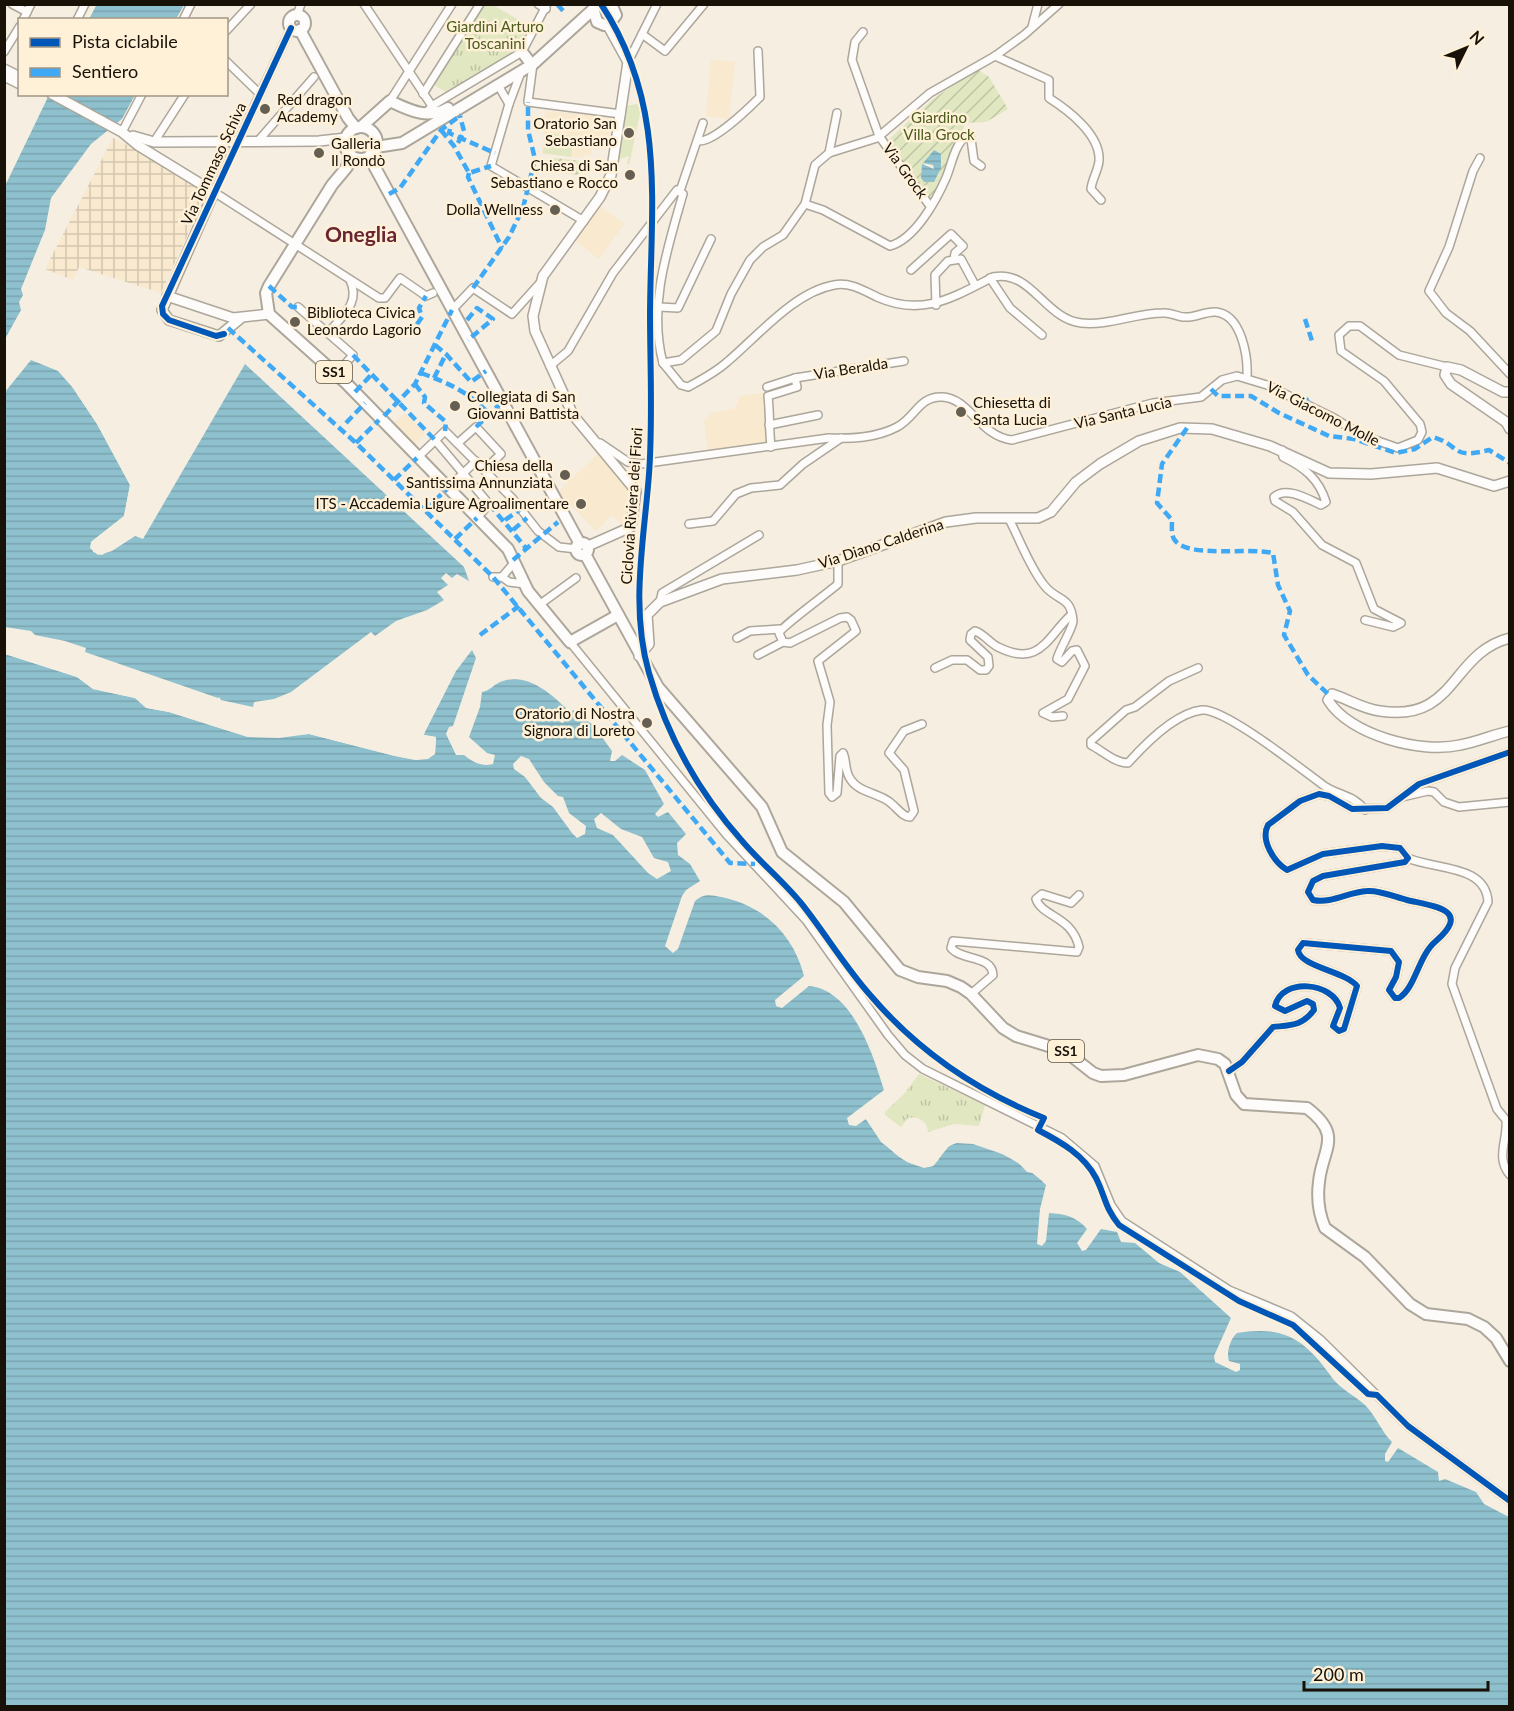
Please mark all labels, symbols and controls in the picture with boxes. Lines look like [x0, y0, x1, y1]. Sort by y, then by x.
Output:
park label: Giardini Arturo Toscanini [446, 17, 544, 52]
legend [18, 18, 228, 96]
north arrow [1436, 18, 1496, 78]
text: N [1466, 26, 1488, 48]
text: Pista ciclabile [72, 30, 178, 52]
text: Sentiero [72, 60, 138, 82]
place label: Red dragon Academy [277, 90, 352, 125]
street label: Via Tommaso Schiva [177, 99, 249, 228]
marker: Red dragon Academy [258, 102, 272, 116]
park label: Giardino Villa Grock [903, 108, 975, 143]
place label: Oratorio San Sebastiano [533, 114, 617, 149]
marker: Oratorio San Sebastiano [622, 126, 636, 140]
place label: Galleria Il Rondò [331, 134, 385, 169]
street label: Via Grock [880, 139, 932, 202]
marker: Galleria Il Rondò [312, 146, 326, 160]
place label: Chiesa di San Sebastiano e Rocco [490, 156, 618, 191]
marker: Chiesa di San Sebastiano e Rocco [623, 168, 637, 182]
place label: Dolla Wellness [446, 200, 543, 218]
marker: Dolla Wellness [548, 203, 562, 217]
district label: Oneglia [325, 221, 397, 246]
place label: Biblioteca Civica Leonardo Lagorio [307, 303, 421, 338]
marker: Biblioteca Civica Leonardo Lagorio [288, 315, 302, 329]
street label: Via Beralda [813, 353, 889, 383]
road number: SS1 [316, 361, 352, 383]
street label: Via Giacomo Molle [1264, 377, 1383, 449]
place label: Collegiata di San Giovanni Battista [467, 387, 579, 422]
street label: Via Santa Lucia [1072, 392, 1173, 432]
place label: Chiesetta di Santa Lucia [973, 393, 1051, 428]
marker: Collegiata di San Giovanni Battista [448, 399, 462, 413]
marker: Chiesetta di Santa Lucia [954, 405, 968, 419]
street label: Ciclovia Riviera dei Fiori [617, 427, 645, 585]
place label: Chiesa della Santissima Annunziata [406, 456, 553, 491]
marker: Chiesa della Santissima Annunziata [558, 468, 572, 482]
place label: ITS - Accademia Ligure Agroalimentare [315, 494, 569, 512]
marker: ITS - Accademia Ligure Agroalimentare [574, 497, 588, 511]
street label: Via Diano Calderina [816, 514, 945, 572]
place label: Oratorio di Nostra Signora di Loreto [515, 704, 635, 739]
marker: Oratorio di Nostra Signora di Loreto [640, 716, 654, 730]
road number: SS1 [1048, 1040, 1084, 1062]
scale bar [1304, 1654, 1488, 1692]
text: 200 m [1313, 1663, 1364, 1685]

